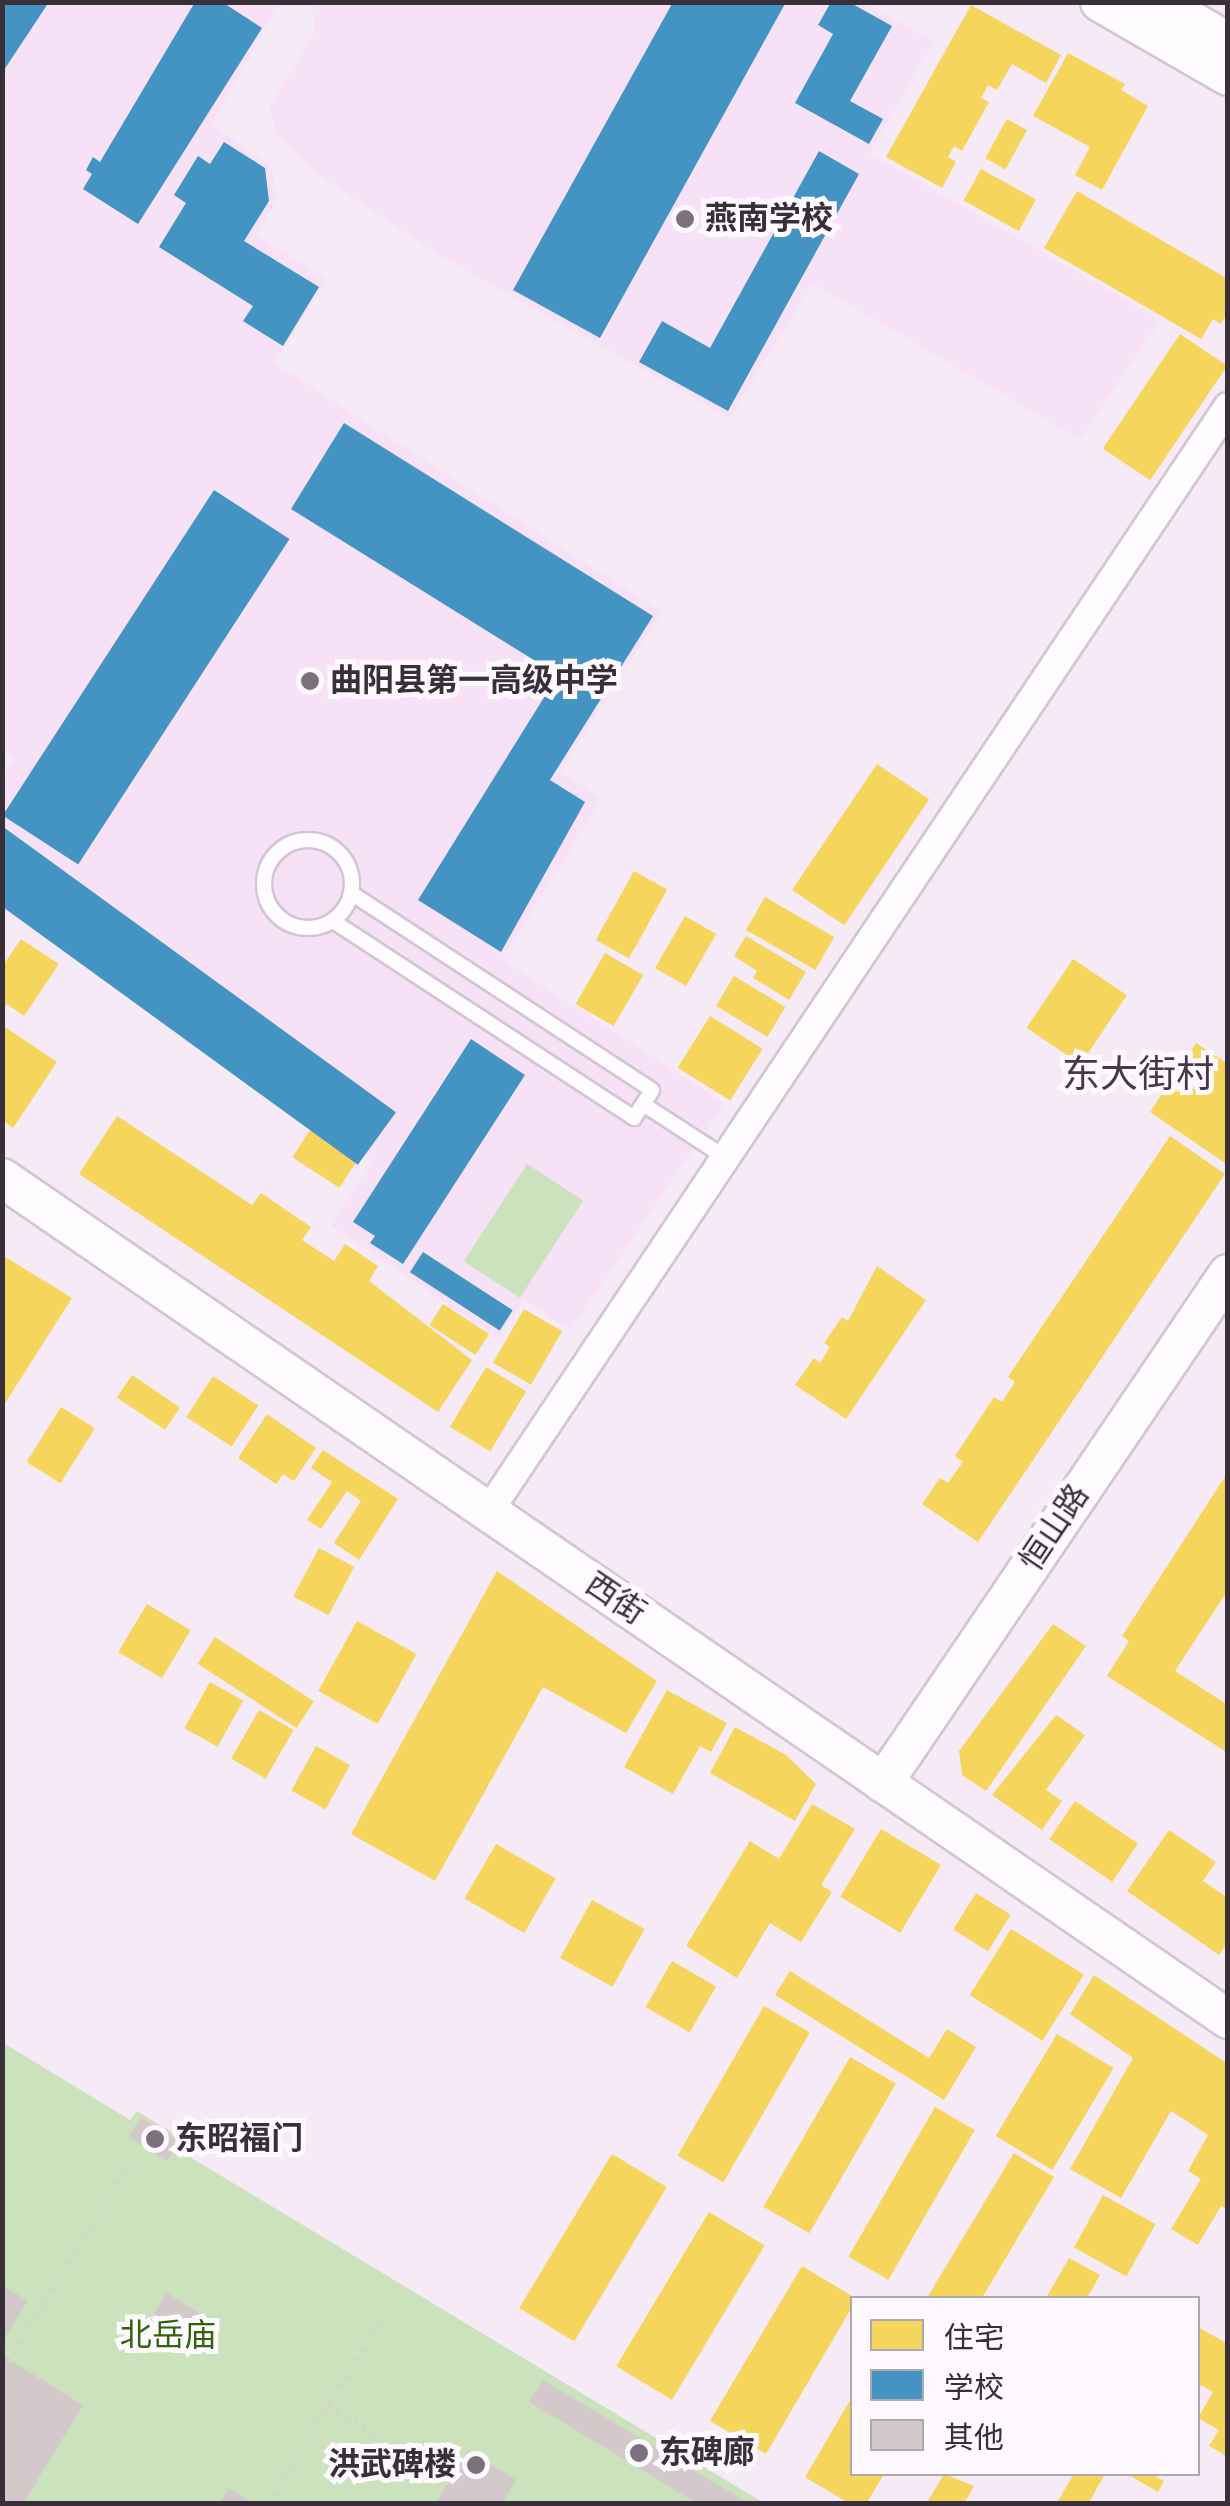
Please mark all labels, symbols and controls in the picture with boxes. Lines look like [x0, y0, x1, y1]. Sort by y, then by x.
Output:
place label: 燕南学校 [705, 200, 833, 238]
marker: 燕南学校 [674, 208, 696, 230]
place label: 曲阳县第一高级中学 [330, 662, 618, 700]
marker: 曲阳县第一高级中学 [299, 670, 321, 692]
district label: 东大街村 [1062, 1052, 1214, 1098]
street label: 恒山路 [1012, 1477, 1098, 1579]
street label: 西街 [578, 1565, 652, 1633]
place label: 东昭福门 [175, 2120, 303, 2158]
marker: 东昭福门 [144, 2128, 166, 2150]
legend [850, 2296, 1200, 2476]
park label: 北岳庙 [120, 2317, 216, 2355]
text: 住宅 [944, 2320, 1004, 2356]
text: 学校 [944, 2370, 1004, 2406]
text: 其他 [944, 2420, 1004, 2456]
place label: 东碑廊 [659, 2434, 755, 2472]
marker: 东碑廊 [628, 2442, 650, 2464]
place label: 洪武碑楼 [328, 2446, 456, 2484]
marker: 洪武碑楼 [465, 2454, 487, 2476]

